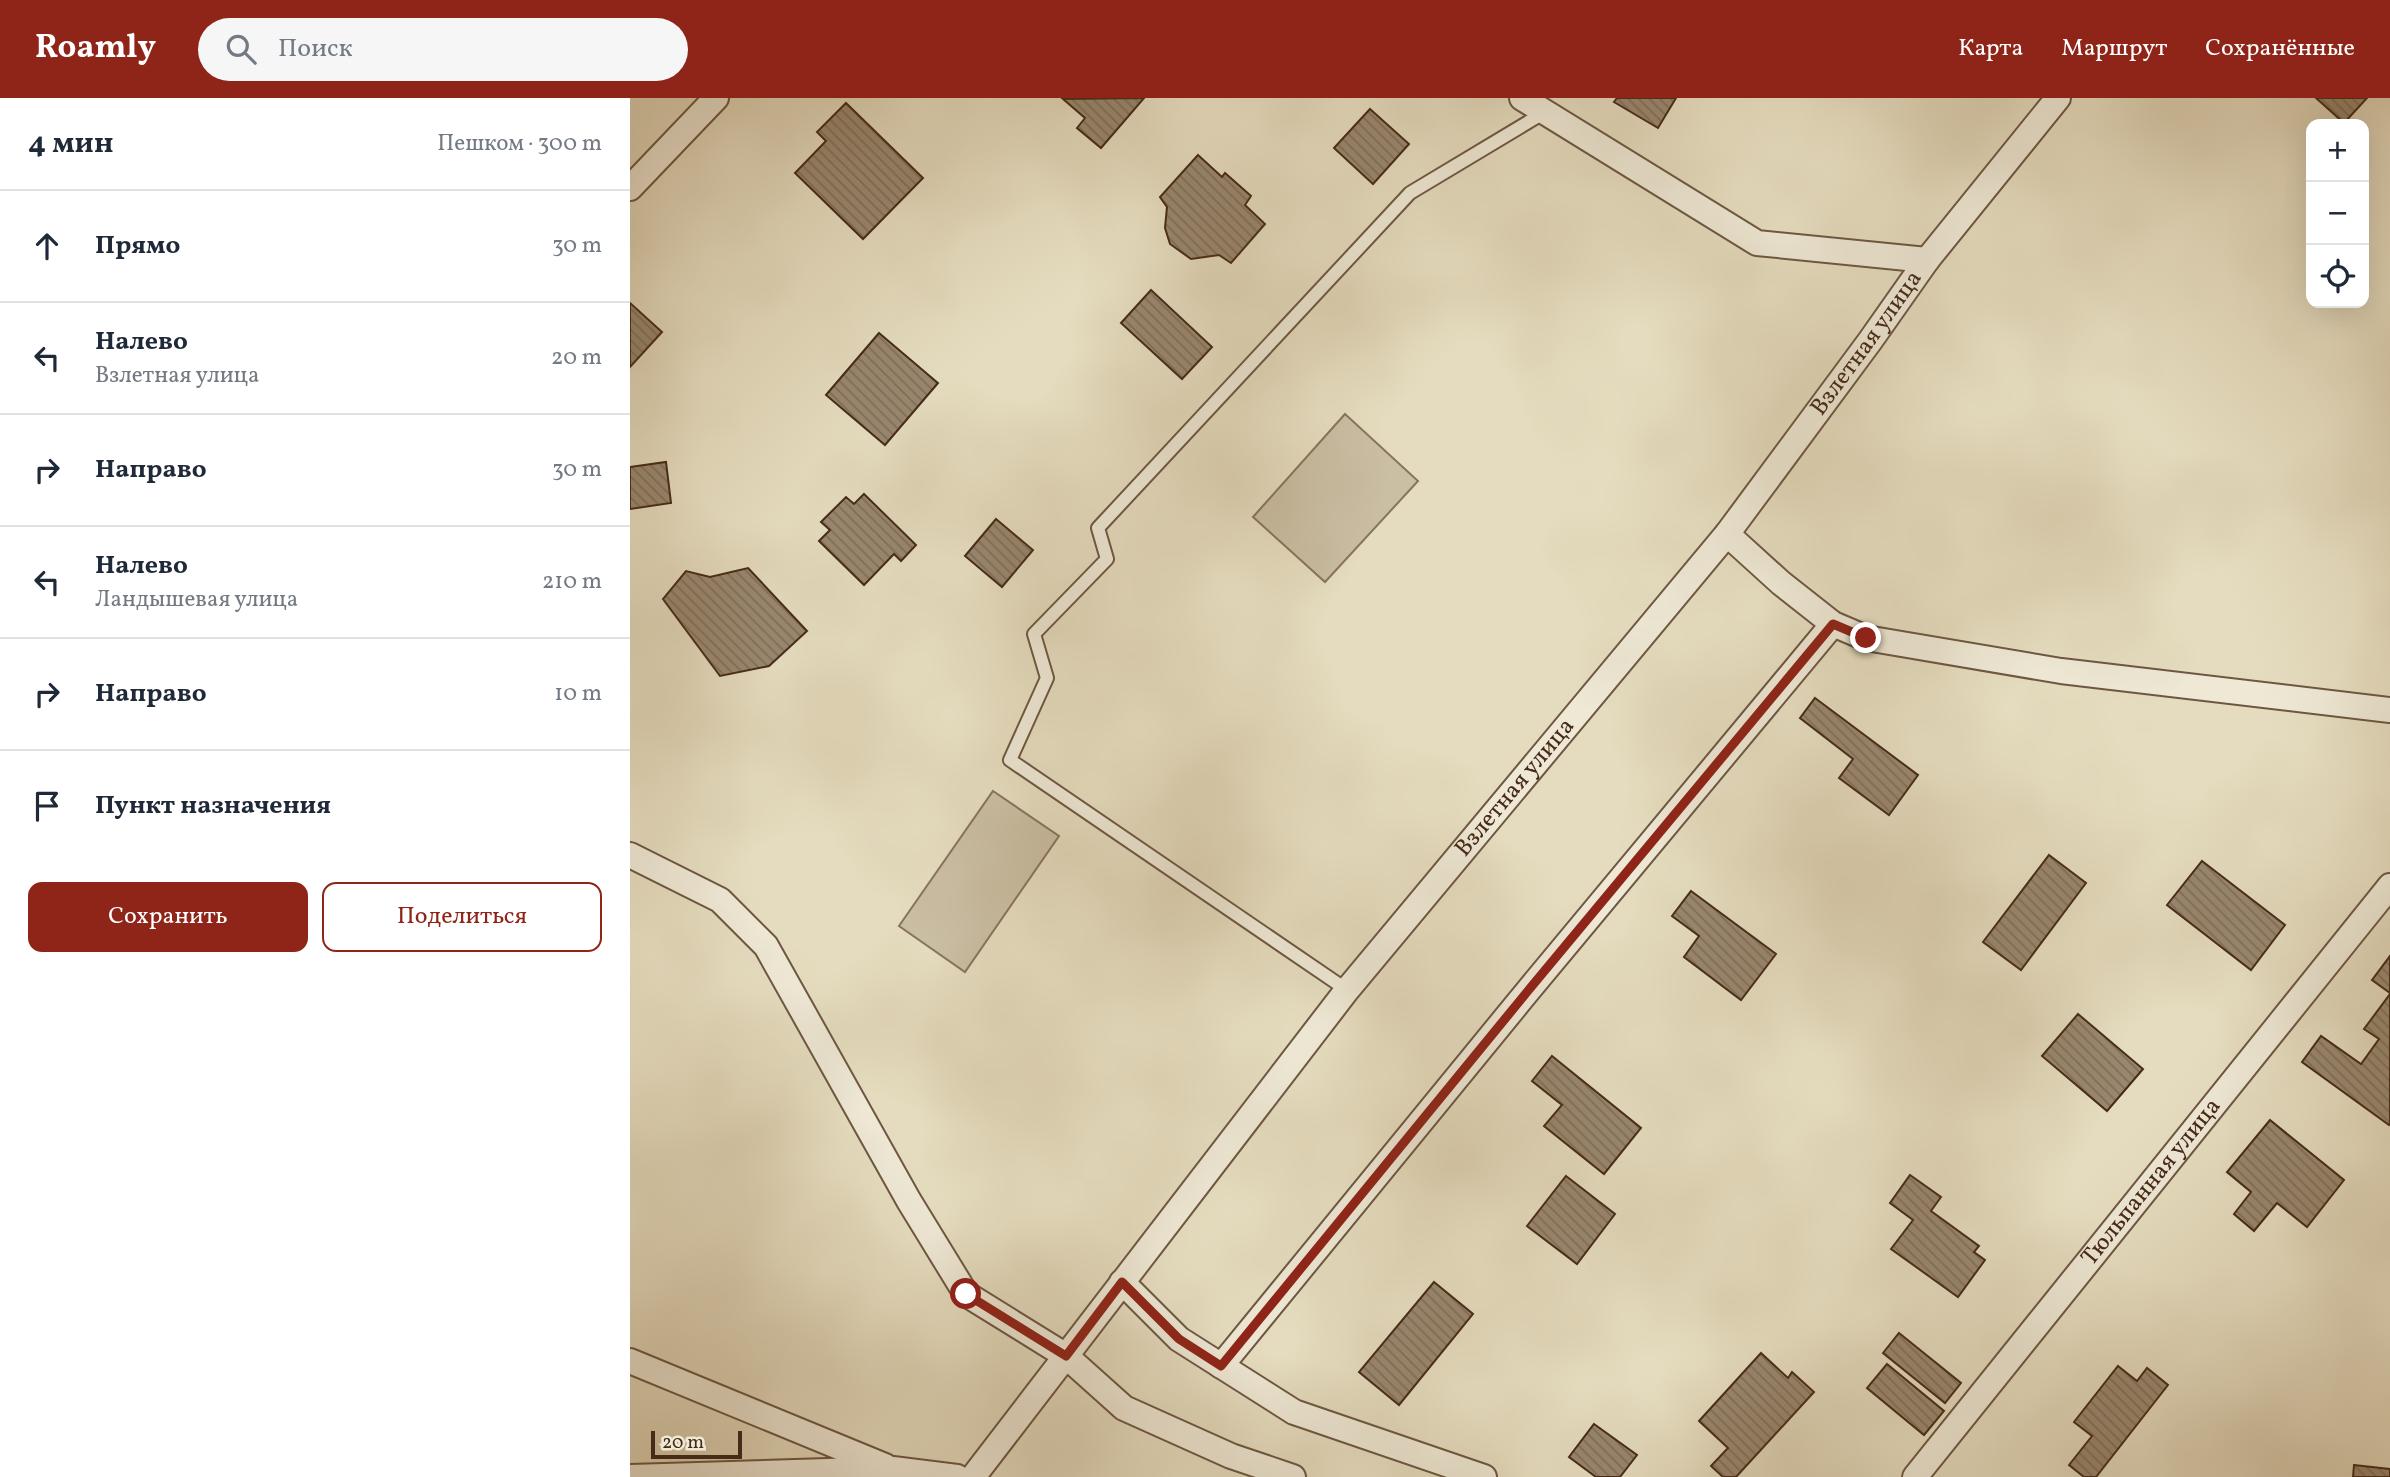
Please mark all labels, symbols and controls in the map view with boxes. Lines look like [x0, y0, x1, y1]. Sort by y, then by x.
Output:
search box [198, 18, 688, 81]
text: Roamly [35, 26, 156, 72]
icon: search [222, 30, 260, 68]
text: Поиск [278, 31, 353, 67]
text: Карта [1958, 32, 2023, 66]
text: Маршрут [2061, 32, 2167, 66]
text: Сохранённые [2205, 32, 2355, 66]
map controls [2306, 119, 2369, 308]
button: + [2306, 119, 2369, 182]
text: 4 мин [28, 123, 113, 165]
text: Пешком · 300 m [437, 128, 602, 160]
button: − [2306, 182, 2369, 245]
icon: ahead [28, 227, 66, 265]
text: Прямо [95, 228, 180, 264]
text: 30 m [552, 230, 602, 262]
button: locate [2306, 245, 2369, 308]
street label: Взлетная улица [1803, 264, 1931, 423]
text: Налево [95, 324, 188, 360]
icon: left [28, 339, 66, 377]
text: 20 m [551, 342, 602, 374]
text: Взлетная улица [95, 360, 260, 392]
icon: right [28, 451, 66, 489]
text: Направо [95, 452, 207, 488]
text: 30 m [552, 454, 602, 486]
text: Налево [95, 548, 188, 584]
icon: left [28, 563, 66, 601]
text: 210 m [542, 566, 602, 598]
text: Ландышевая улица [95, 584, 298, 616]
route end [1850, 622, 1881, 653]
icon: right [28, 675, 66, 713]
text: Направо [95, 676, 207, 712]
text: 10 m [554, 678, 602, 710]
street label: Взлетная улица [1447, 711, 1583, 865]
icon: arrive [28, 787, 66, 825]
text: Пункт назначения [95, 788, 331, 824]
button: Сохранить [28, 882, 308, 952]
button: Поделиться [322, 882, 602, 952]
street label: Тюльпанная улица [2074, 1091, 2230, 1274]
route start [950, 1278, 981, 1309]
scale bar [651, 1428, 742, 1460]
text: 20 m [662, 1430, 704, 1456]

